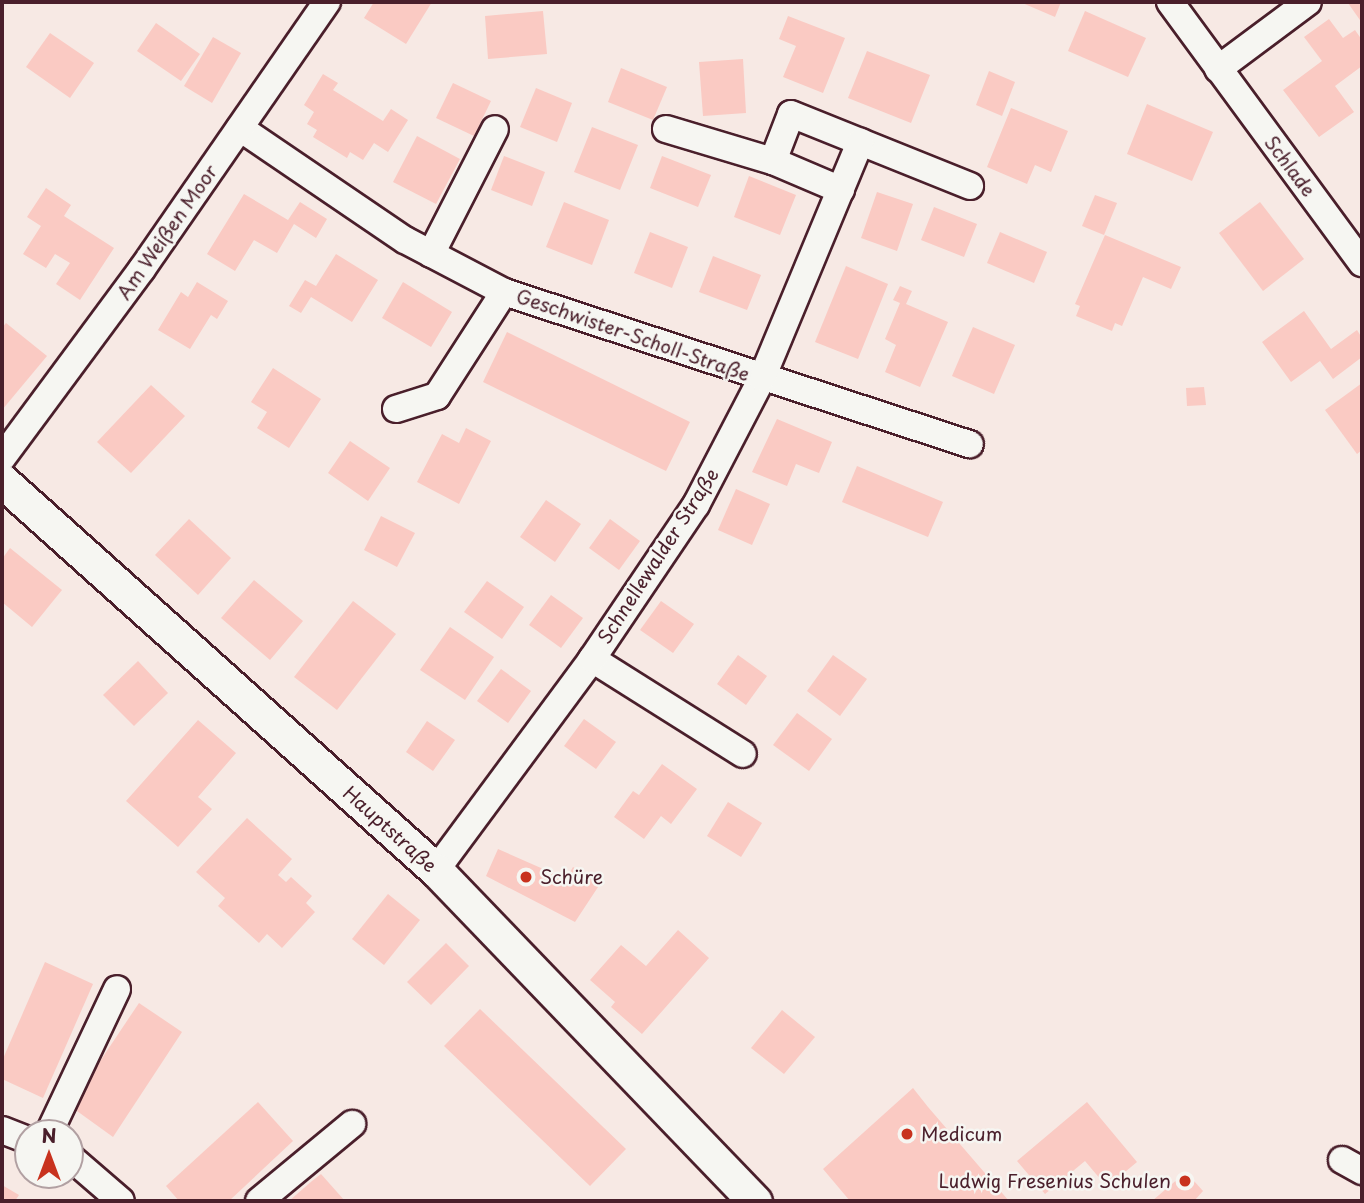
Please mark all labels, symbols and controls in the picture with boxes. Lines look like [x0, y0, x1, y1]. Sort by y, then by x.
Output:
street label: Schlade [1260, 131, 1320, 201]
street label: Am Weißen Moor [112, 160, 222, 304]
street label: Geschwister-Scholl-Straße [513, 284, 753, 386]
street label: Schnellewalder Straße [593, 464, 723, 648]
street label: Hauptstraße [339, 781, 441, 877]
place label: Schüre [540, 866, 603, 888]
marker: Schüre [518, 869, 534, 885]
north arrow [14, 1119, 84, 1189]
text: N [41, 1121, 57, 1149]
place label: Medicum [921, 1123, 1002, 1145]
marker: Medicum [899, 1126, 915, 1142]
place label: Ludwig Fresenius Schulen [938, 1170, 1171, 1192]
marker: Ludwig Fresenius Schulen [1177, 1173, 1193, 1189]

